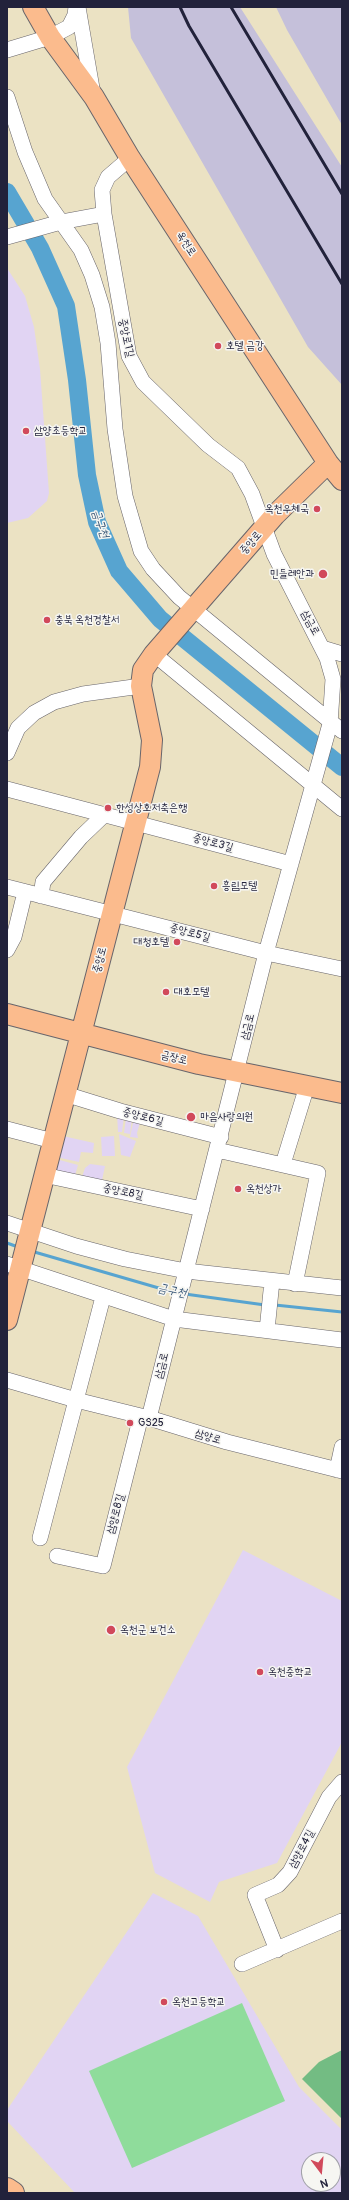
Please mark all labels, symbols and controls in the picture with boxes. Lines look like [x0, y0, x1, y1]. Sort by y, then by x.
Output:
street label: 옥천로 [173, 229, 199, 259]
street label: 중앙로1길 [115, 317, 137, 359]
place label: 호텔 금강 [226, 339, 264, 353]
marker: 호텔 금강 [213, 341, 223, 351]
place label: 삼양초등학교 [34, 424, 87, 438]
marker: 삼양초등학교 [21, 426, 31, 436]
place label: 옥천우체국 [265, 502, 309, 516]
marker: 옥천우체국 [312, 504, 322, 514]
water label: 금구천 [88, 508, 112, 540]
street label: 중앙로 [237, 529, 265, 557]
place label: 민들레안과 [270, 567, 314, 581]
marker: 민들레안과 [317, 568, 329, 580]
street label: 삼금로 [298, 608, 322, 638]
place label: 충북 옥천경찰서 [55, 613, 119, 627]
marker: 충북 옥천경찰서 [42, 615, 52, 625]
place label: 한성상호저축은행 [116, 801, 187, 815]
marker: 한성상호저축은행 [103, 803, 113, 813]
street label: 중앙로3길 [191, 831, 235, 855]
place label: 흥림모텔 [222, 879, 257, 893]
marker: 흥림모텔 [209, 881, 219, 891]
street label: 중앙로5길 [168, 921, 212, 945]
place label: 대청호텔 [134, 935, 169, 949]
marker: 대청호텔 [172, 937, 182, 947]
street label: 중앙로 [90, 945, 110, 975]
place label: 대호모텔 [174, 985, 209, 999]
marker: 대호모텔 [161, 987, 171, 997]
street label: 삼금로 [238, 1013, 258, 1041]
street label: 금장로 [160, 1048, 188, 1068]
street label: 중앙로6길 [121, 1105, 165, 1129]
place label: 마음사랑의원 [200, 1110, 253, 1124]
marker: 마음사랑의원 [185, 1111, 197, 1123]
street label: 중앙로8길 [102, 1181, 144, 1203]
place label: 옥천상가 [246, 1182, 281, 1196]
marker: 옥천상가 [233, 1184, 243, 1194]
water label: 금구천 [156, 1281, 188, 1301]
street label: 삼금로 [152, 1352, 172, 1380]
place label: GS25 [138, 1416, 164, 1430]
marker: GS25 [125, 1418, 135, 1428]
street label: 삼양로 [193, 1427, 223, 1447]
street label: 삼양로8길 [104, 1493, 128, 1535]
place label: 옥천군 보건소 [120, 1623, 175, 1637]
marker: 옥천군 보건소 [105, 1624, 117, 1636]
place label: 옥천중학교 [268, 1665, 312, 1679]
marker: 옥천중학교 [255, 1667, 265, 1677]
street label: 삼양로4길 [286, 1827, 318, 1871]
place label: 옥천고등학교 [172, 1995, 225, 2009]
marker: 옥천고등학교 [159, 1997, 169, 2007]
north arrow [301, 2152, 341, 2192]
text: N [319, 2176, 330, 2190]

